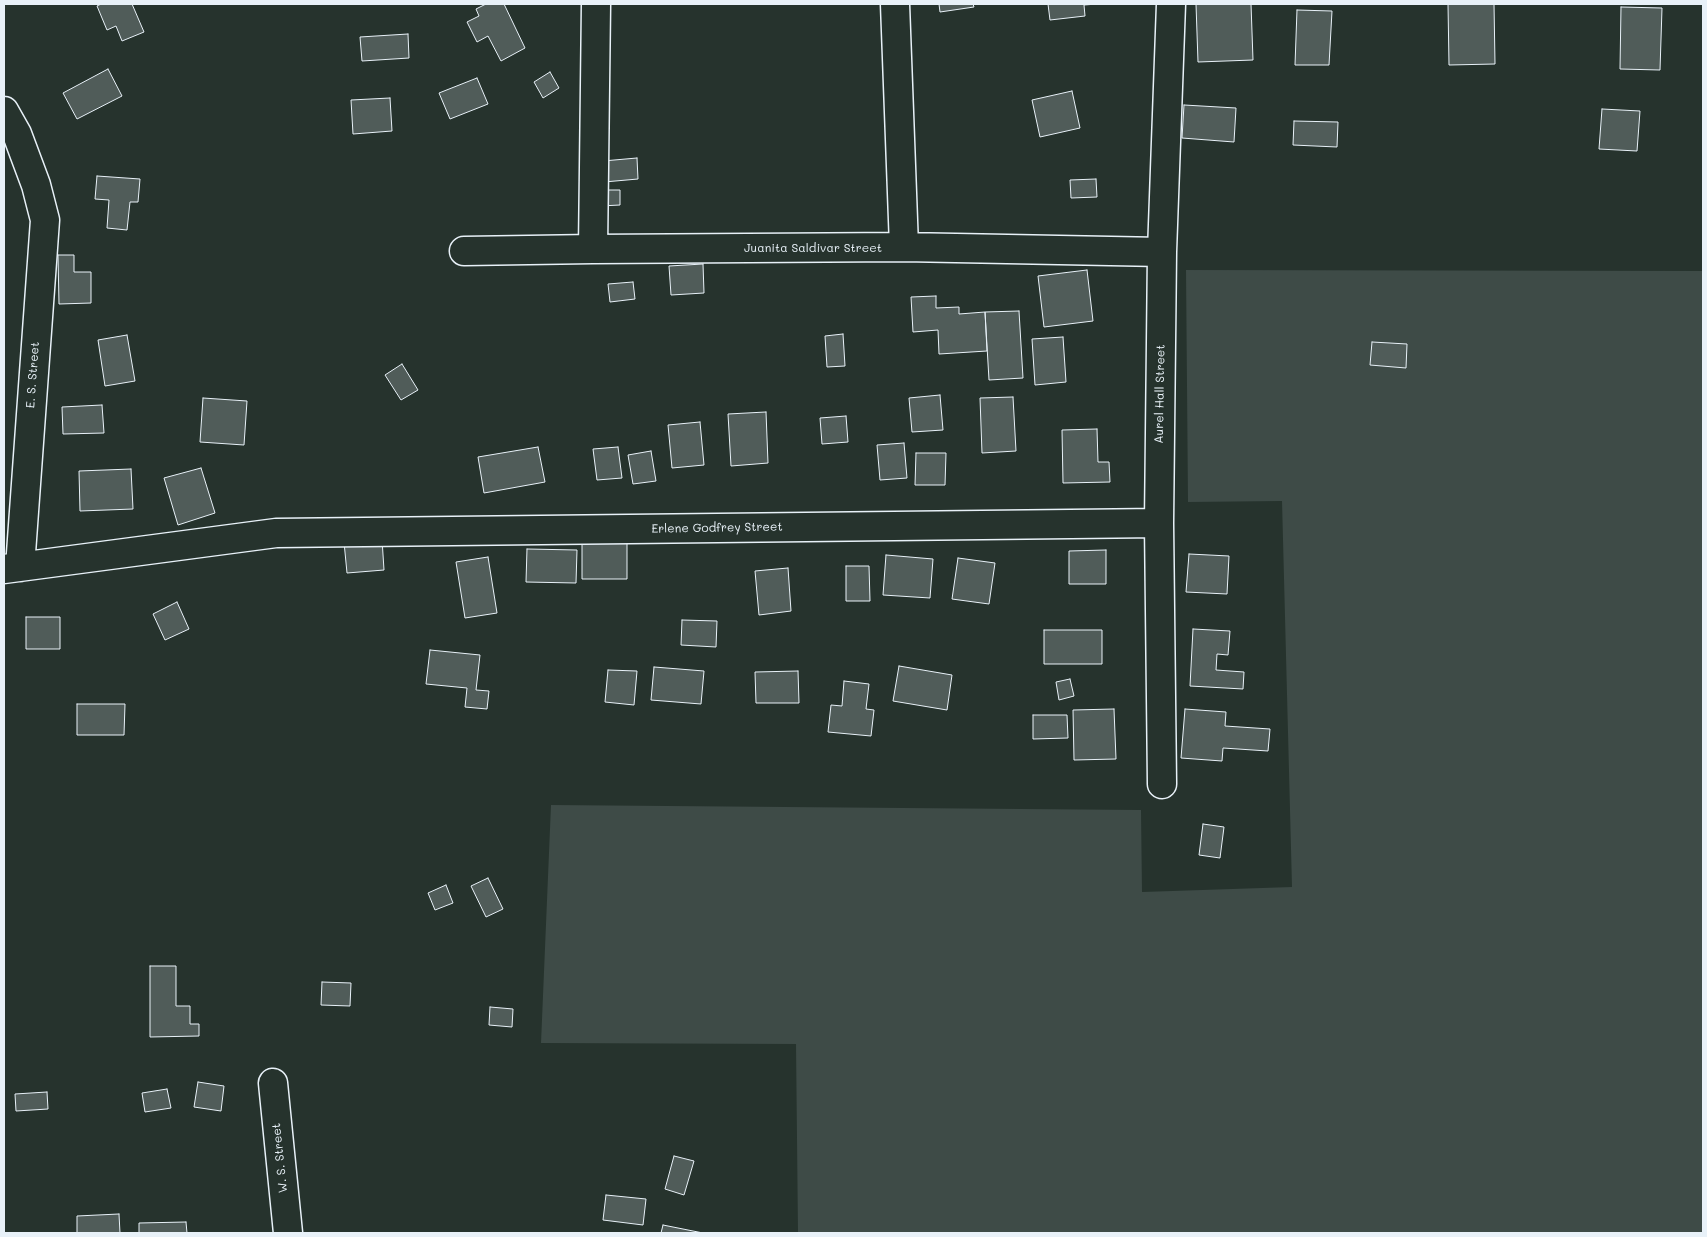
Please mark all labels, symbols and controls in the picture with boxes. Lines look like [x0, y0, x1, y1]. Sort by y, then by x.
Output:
street label: Juanita Saldivar Street [744, 241, 882, 255]
street label: E. S. Street [23, 341, 43, 409]
street label: Aurel Hall Street [1152, 344, 1168, 444]
street label: Erlene Godfrey Street [651, 520, 783, 536]
street label: W. S. Street [269, 1122, 291, 1194]

